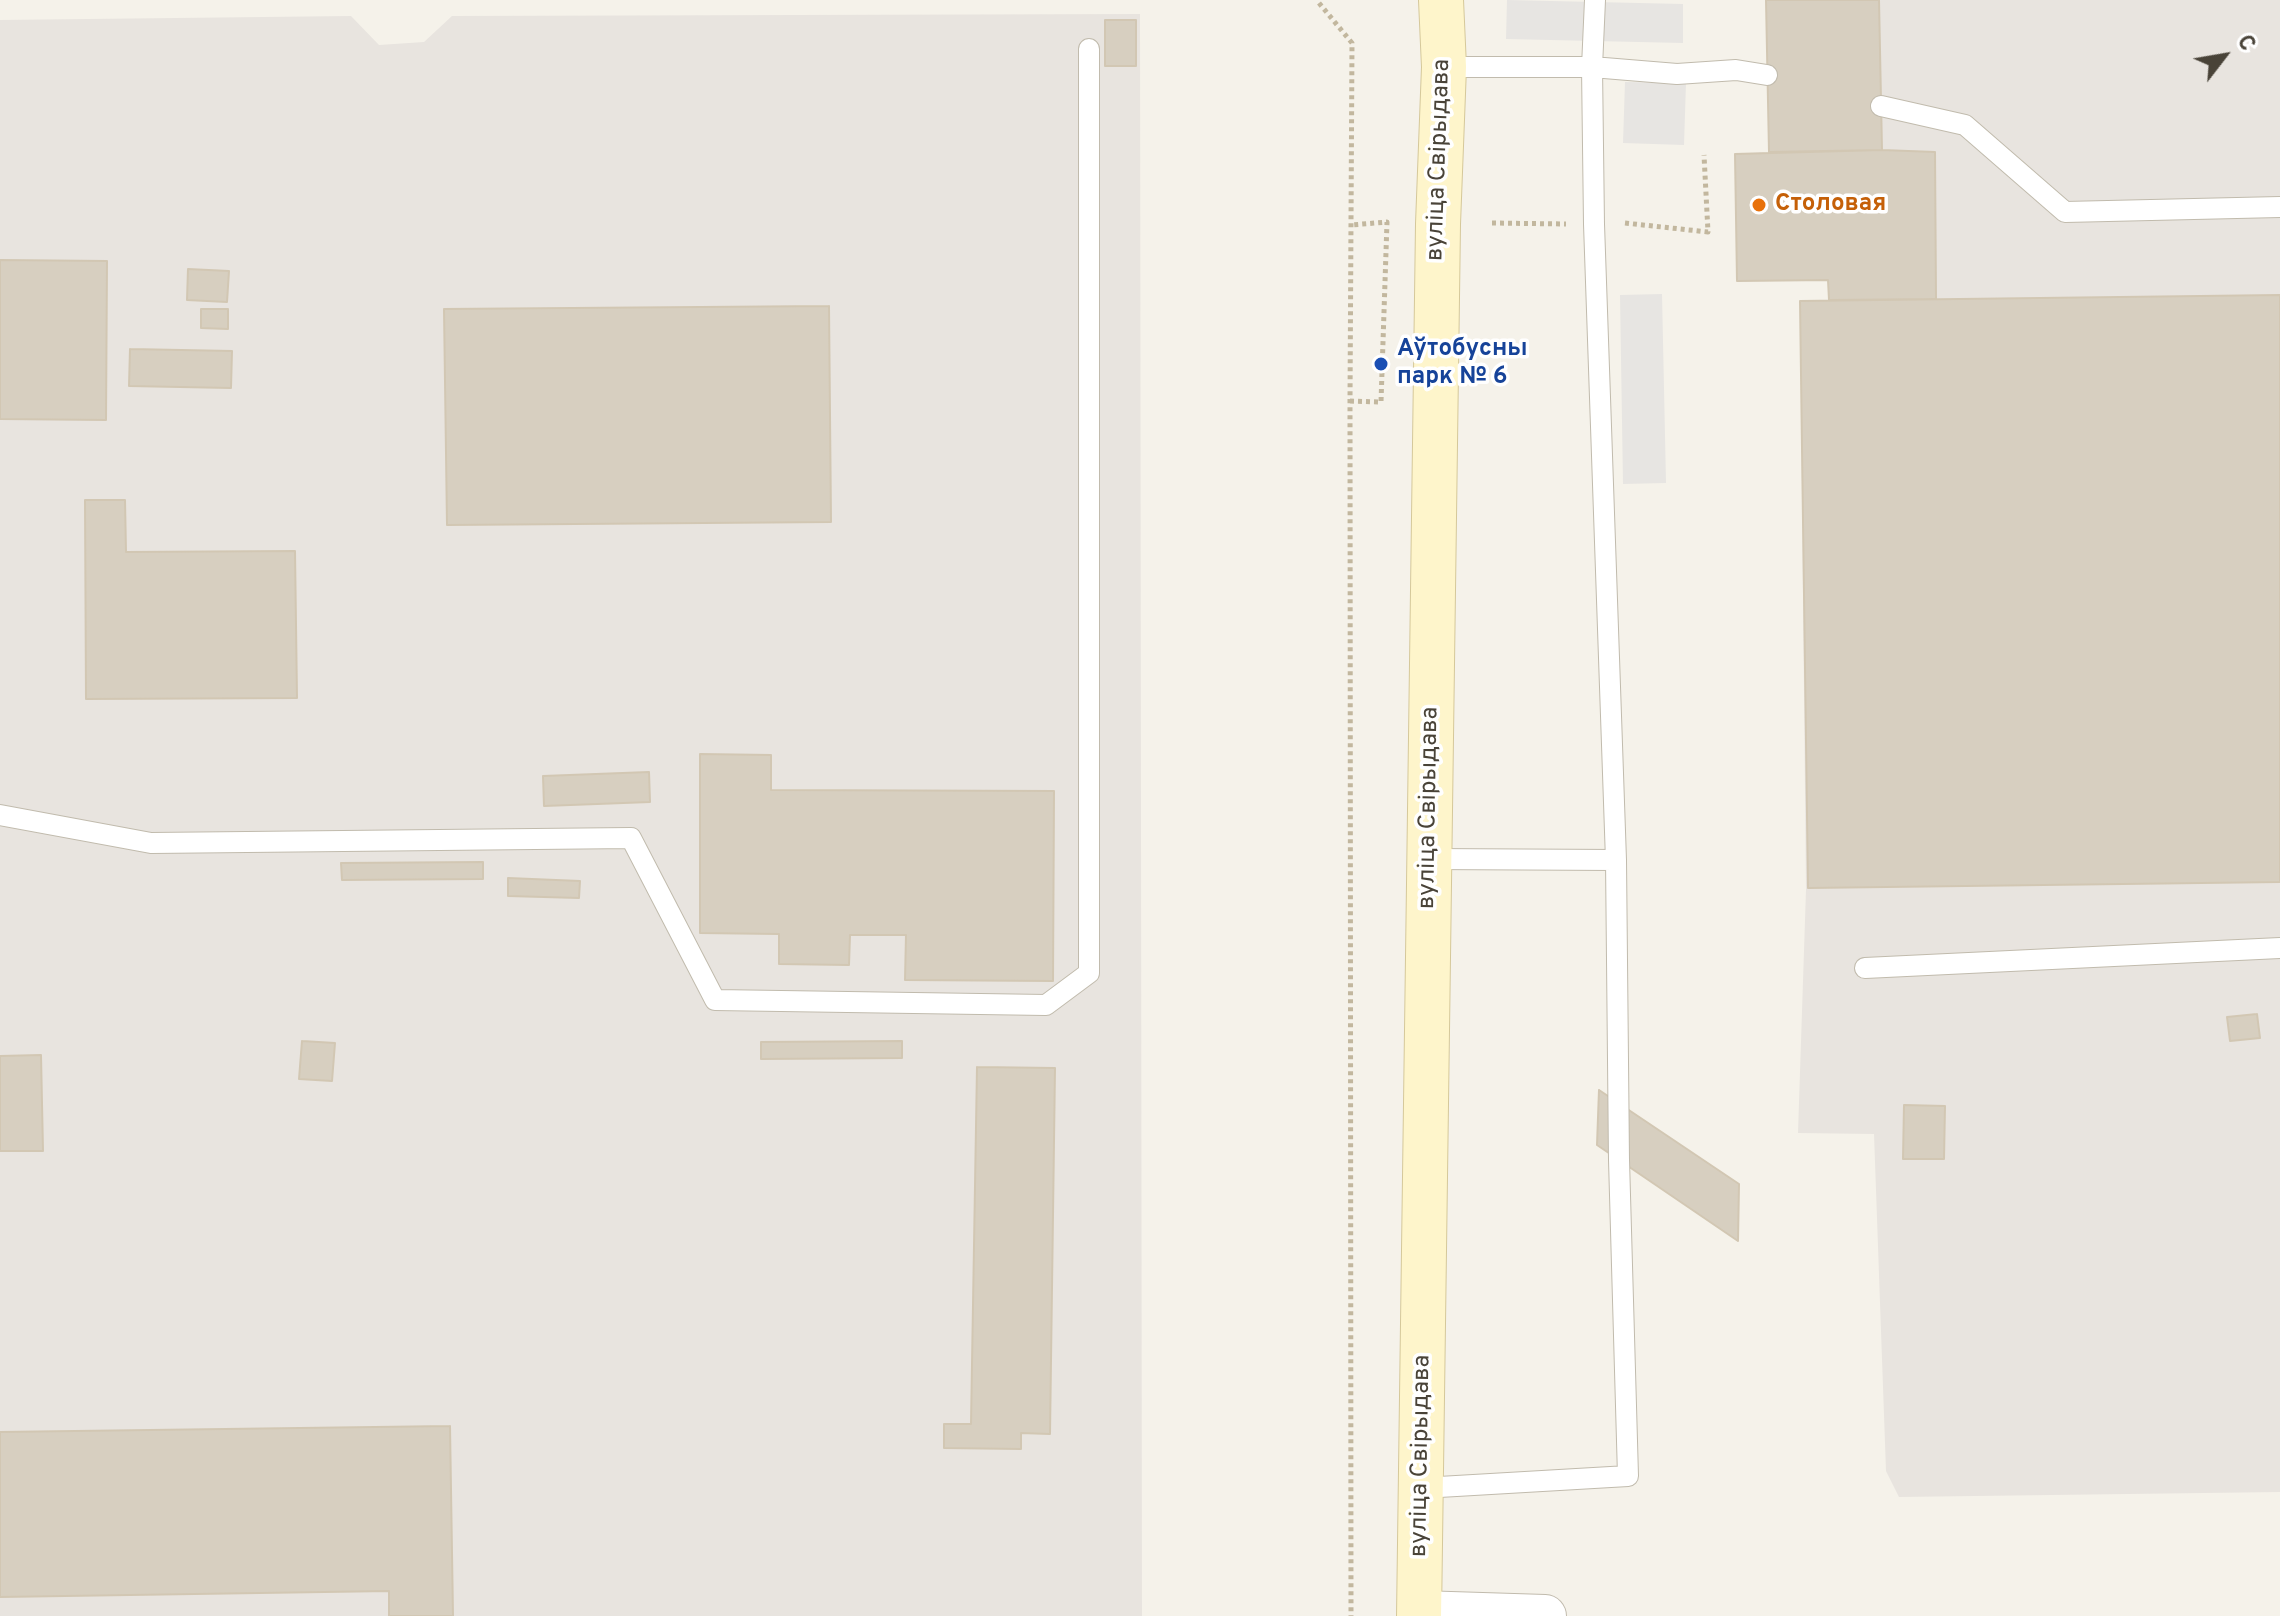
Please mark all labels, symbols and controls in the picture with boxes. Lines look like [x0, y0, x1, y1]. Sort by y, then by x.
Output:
north arrow [2184, 16, 2264, 96]
text: С [2230, 30, 2260, 56]
street label: вуліца Свірыдава [1422, 58, 1458, 262]
place label: Столовая [1775, 191, 1886, 219]
marker: Столовая [1750, 196, 1768, 214]
place label: Аўтобусны парк № 6 [1397, 336, 1527, 392]
marker: Аўтобусны парк № 6 [1372, 355, 1390, 373]
street label: вуліца Свірыдава [1414, 707, 1446, 909]
street label: вуліца Свірыдава [1406, 1355, 1438, 1557]

